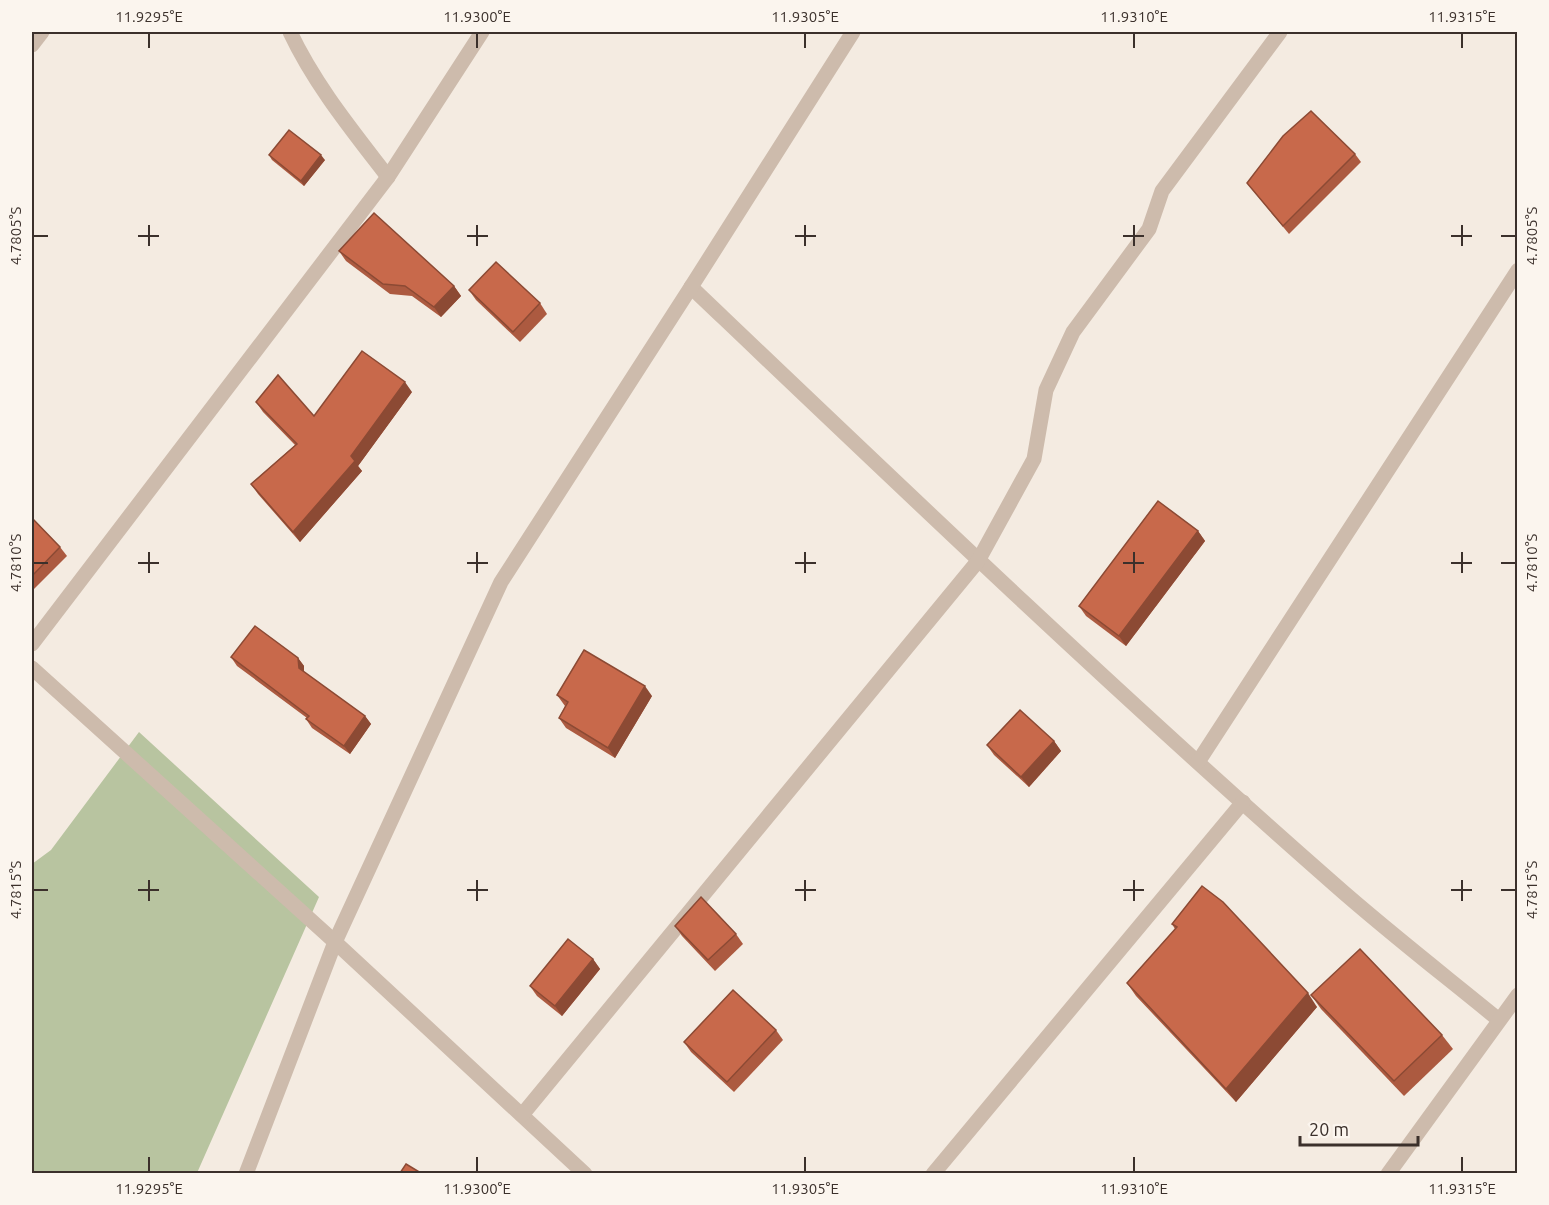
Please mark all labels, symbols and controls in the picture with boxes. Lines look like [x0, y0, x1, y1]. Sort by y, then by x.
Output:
text: 11.9295°E [115, 8, 183, 25]
text: 11.9300°E [443, 8, 511, 25]
text: 11.9305°E [771, 8, 839, 25]
text: 11.9310°E [1100, 8, 1168, 25]
text: 11.9315°E [1428, 8, 1496, 25]
text: 4.7805°S [7, 207, 24, 265]
text: 4.7805°S [1523, 207, 1540, 265]
text: 4.7810°S [7, 534, 24, 592]
text: 4.7810°S [1523, 534, 1540, 592]
text: 4.7815°S [7, 861, 24, 919]
text: 4.7815°S [1523, 861, 1540, 919]
scale bar [1300, 1109, 1418, 1147]
text: 20 m [1309, 1119, 1349, 1139]
text: 11.9295°E [115, 1180, 183, 1197]
text: 11.9300°E [443, 1180, 511, 1197]
text: 11.9305°E [771, 1180, 839, 1197]
text: 11.9310°E [1100, 1180, 1168, 1197]
text: 11.9315°E [1428, 1180, 1496, 1197]

